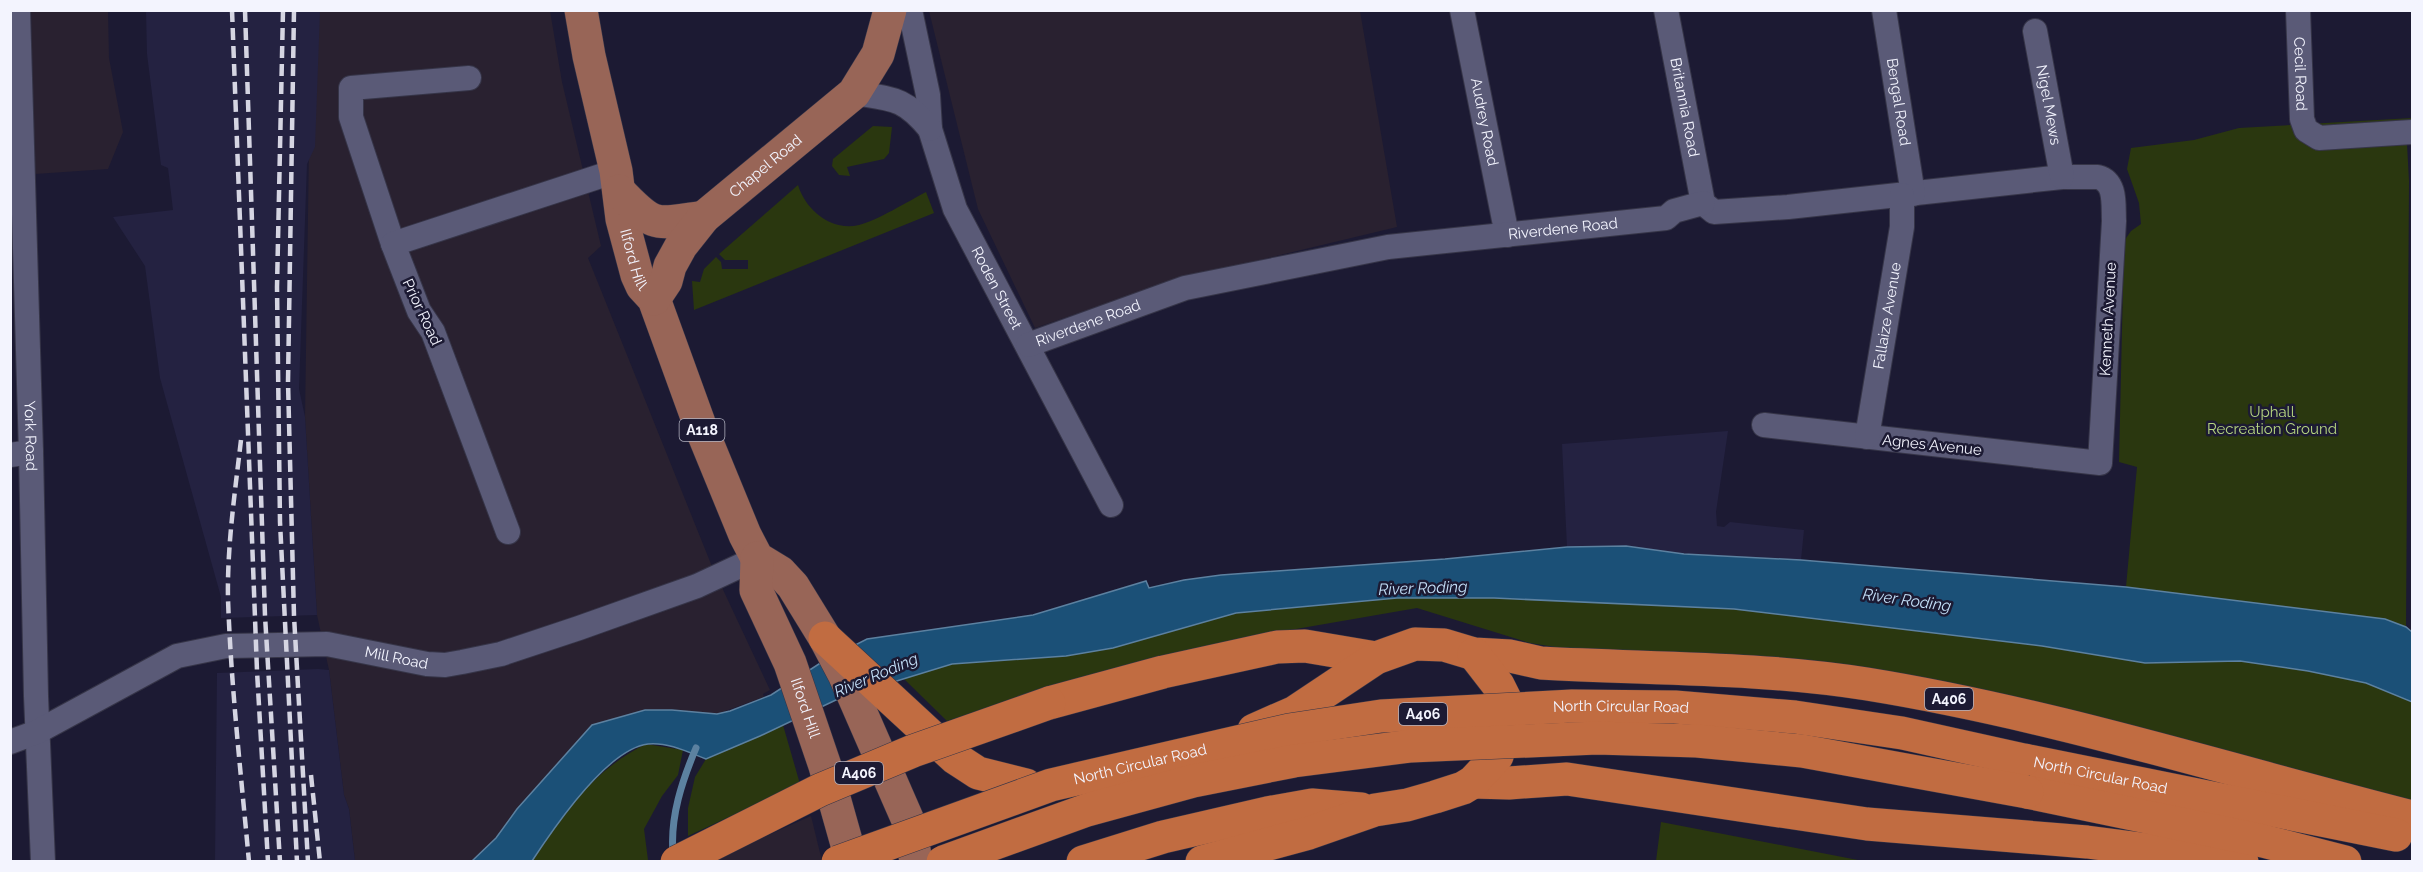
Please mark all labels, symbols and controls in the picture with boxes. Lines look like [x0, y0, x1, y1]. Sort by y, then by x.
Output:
street label: Cecil Road [2290, 37, 2311, 111]
street label: Britannia Road [1666, 56, 1703, 158]
street label: Bengal Road [1883, 57, 1914, 147]
street label: Nigel Mews [2032, 63, 2065, 146]
street label: Audrey Road [1467, 76, 1502, 167]
street label: Chapel Road [726, 131, 806, 201]
street label: Riverdene Road [1507, 214, 1619, 243]
street label: Ilford Hill [616, 227, 651, 295]
street label: Roden Street [967, 244, 1026, 332]
street label: Fallaize Avenue [1869, 261, 1905, 370]
street label: Kenneth Avenue [2096, 261, 2120, 376]
street label: Prior Road [399, 276, 445, 348]
street label: Riverdene Road [1033, 296, 1143, 350]
street label: York Road [20, 400, 40, 471]
park label: Uphall Recreation Ground [2207, 403, 2337, 438]
road number: A118 [680, 419, 724, 441]
street label: Agnes Avenue [1881, 431, 1983, 459]
water label: River Roding [1378, 577, 1468, 599]
water label: River Roding [1862, 584, 1953, 616]
street label: Mill Road [363, 643, 430, 673]
water label: River Roding [831, 649, 921, 701]
street label: Ilford Hill [787, 676, 824, 741]
road number: A406 [1925, 688, 1973, 710]
street label: North Circular Road [1552, 697, 1690, 717]
road number: A406 [1399, 703, 1447, 725]
street label: North Circular Road [1072, 740, 1209, 788]
street label: North Circular Road [2032, 753, 2169, 798]
road number: A406 [835, 762, 883, 784]

